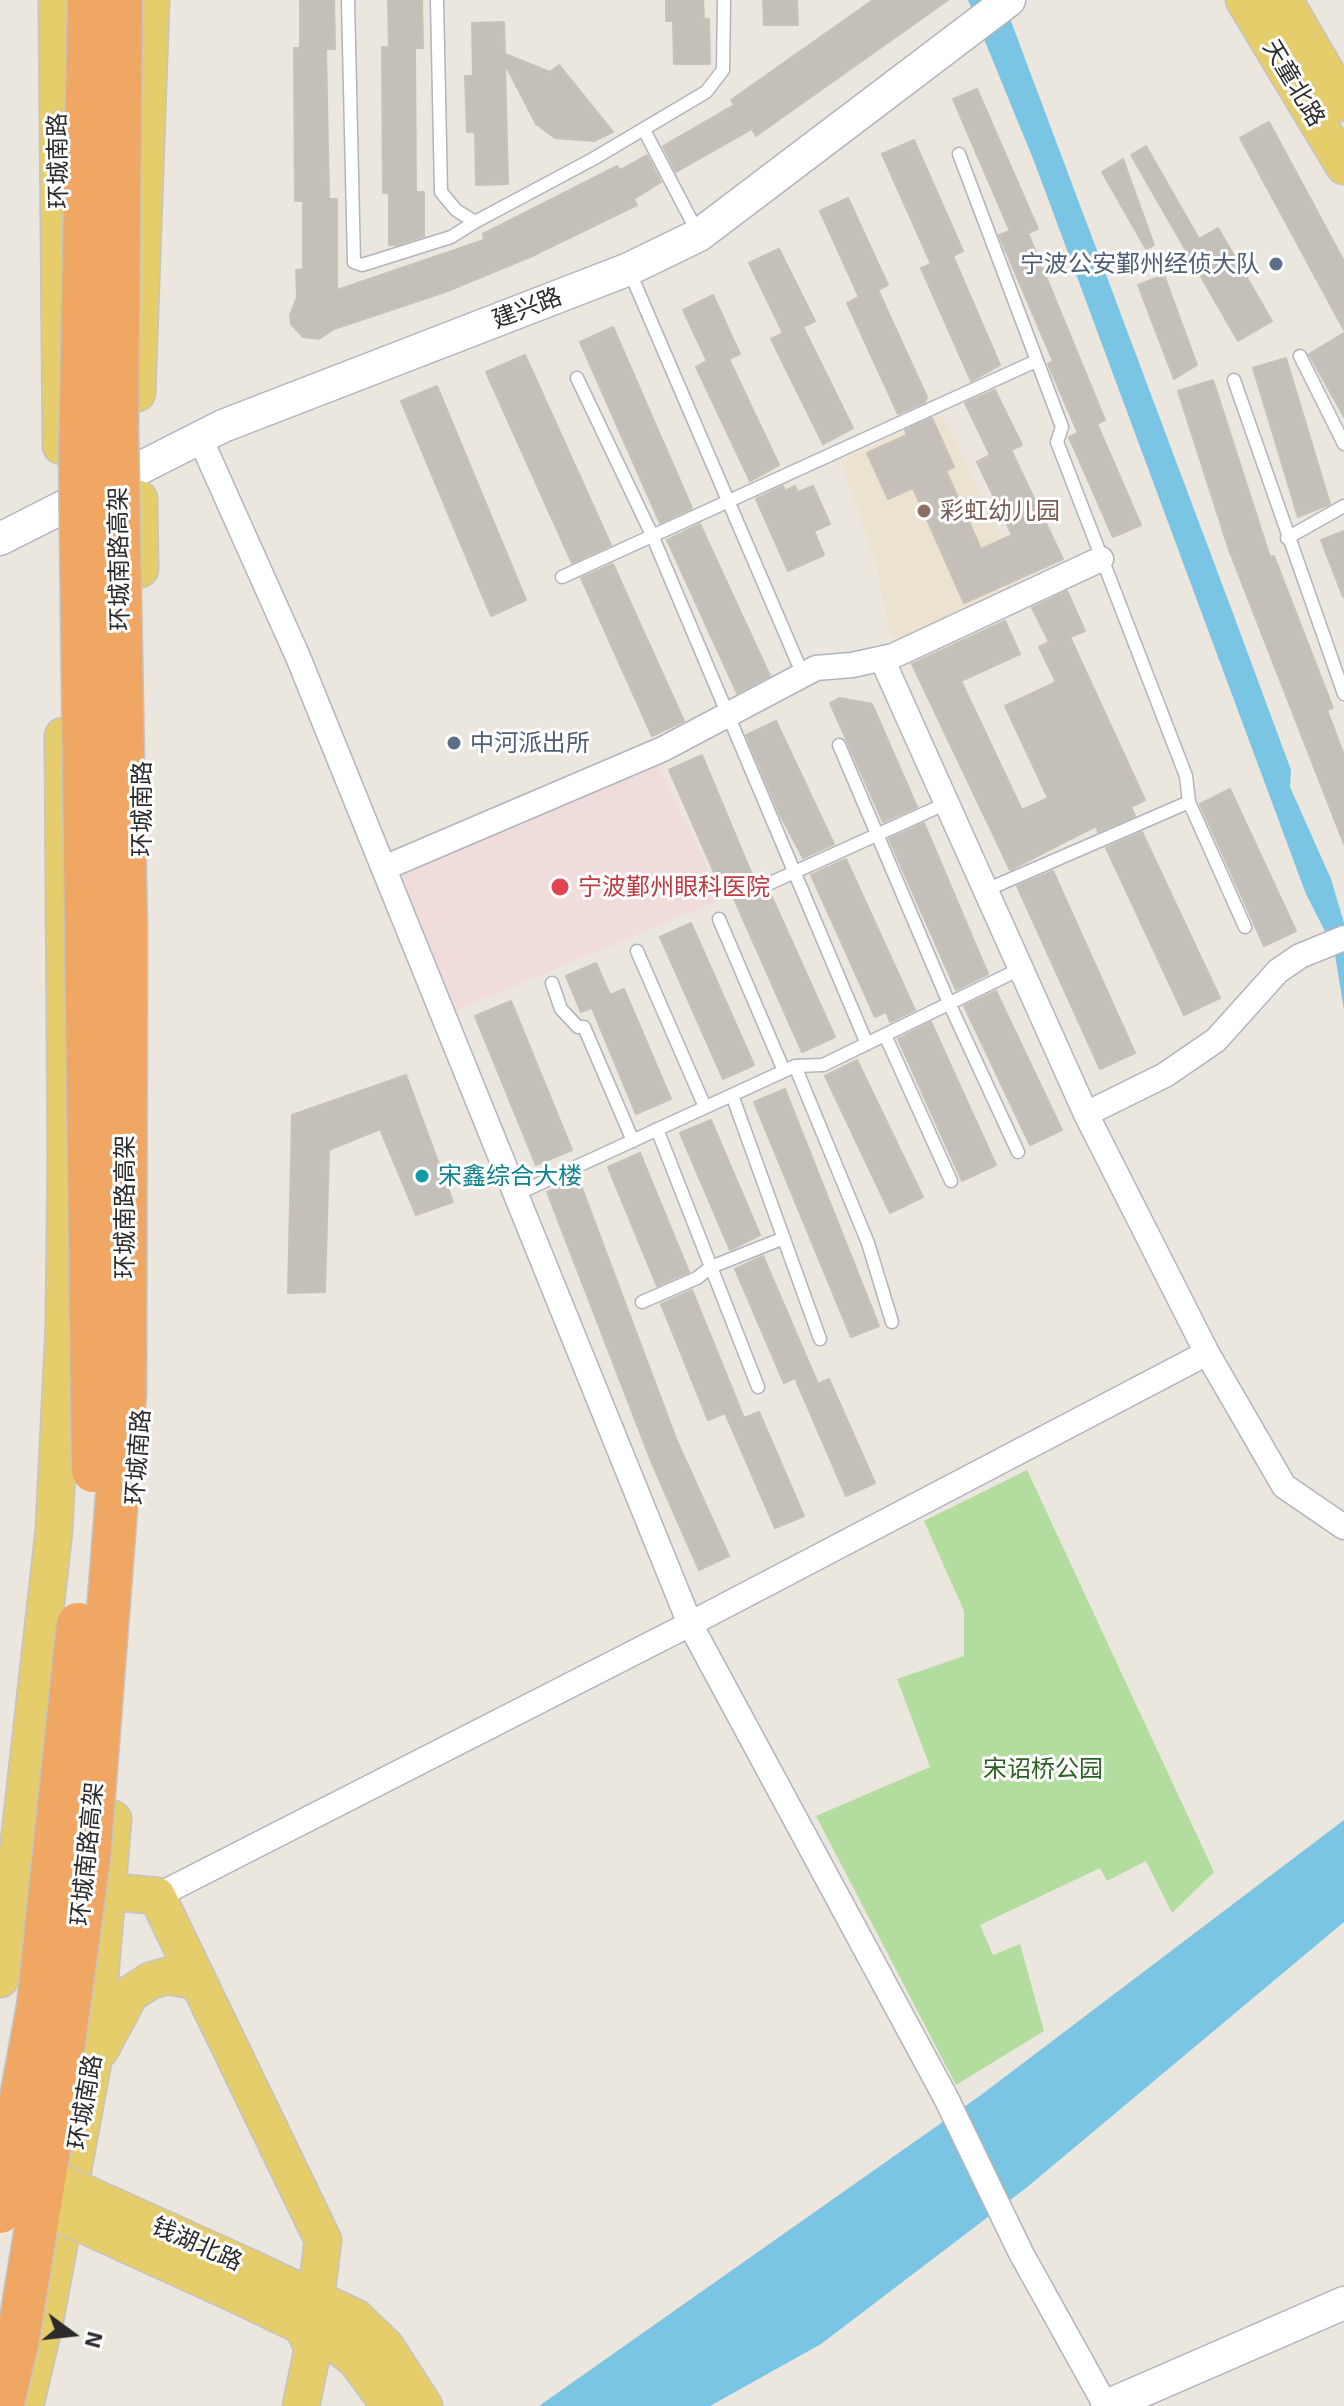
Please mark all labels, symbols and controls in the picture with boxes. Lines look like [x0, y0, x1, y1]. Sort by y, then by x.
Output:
street label: 天童北路 [1257, 34, 1331, 132]
street label: 环城南路 [43, 113, 73, 209]
place label: 宁波公安鄞州经侦大队 [1020, 250, 1260, 278]
marker: 宁波公安鄞州经侦大队 [1267, 255, 1285, 273]
street label: 建兴路 [488, 282, 566, 334]
street label: 环城南路高架 [103, 487, 135, 631]
place label: 彩虹幼儿园 [940, 497, 1060, 525]
marker: 彩虹幼儿园 [915, 502, 933, 520]
place label: 中河派出所 [470, 729, 590, 757]
marker: 中河派出所 [445, 734, 463, 752]
street label: 环城南路 [128, 761, 156, 857]
place label: 宁波鄞州眼科医院 [578, 873, 770, 901]
marker: 宁波鄞州眼科医院 [549, 876, 571, 898]
street label: 环城南路高架 [111, 1135, 139, 1279]
place label: 宋鑫综合大楼 [438, 1162, 582, 1190]
marker: 宋鑫综合大楼 [413, 1167, 431, 1185]
street label: 环城南路 [120, 1408, 156, 1506]
park label: 宋诏桥公园 [983, 1755, 1103, 1783]
street label: 环城南路高架 [65, 1781, 109, 1927]
street label: 环城南路 [62, 2052, 108, 2152]
street label: 钱湖北路 [147, 2211, 247, 2277]
north arrow [32, 2294, 112, 2374]
text: N [81, 2329, 110, 2351]

